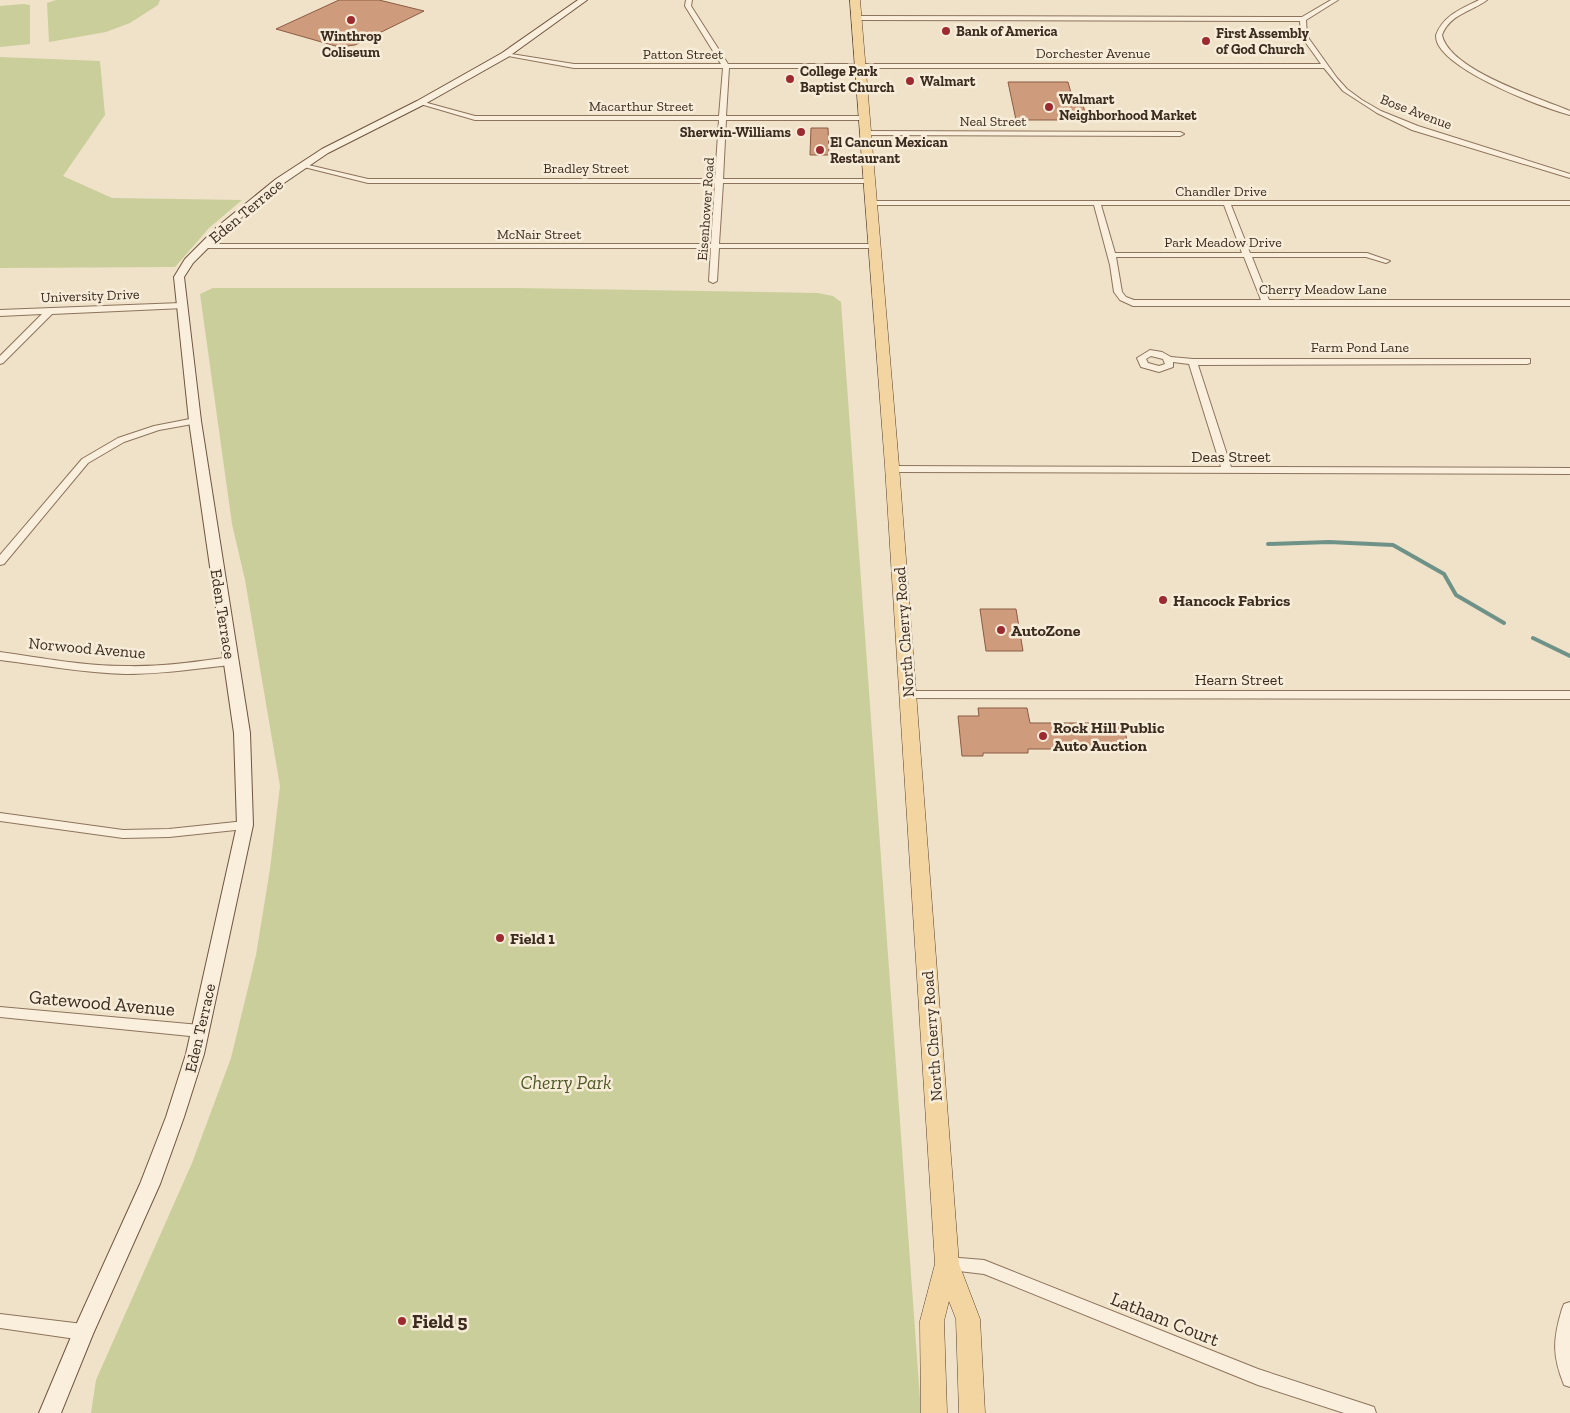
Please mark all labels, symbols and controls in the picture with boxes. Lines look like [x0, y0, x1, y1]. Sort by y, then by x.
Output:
marker: Winthrop Coliseum [345, 14, 357, 26]
place label: Bank of America [956, 23, 1058, 40]
marker: Bank of America [940, 25, 952, 37]
place label: First Assembly of God Church [1216, 25, 1310, 58]
place label: Winthrop Coliseum [320, 28, 382, 61]
marker: First Assembly of God Church [1200, 35, 1212, 47]
street label: Dorchester Avenue [1036, 45, 1151, 62]
street label: Patton Street [643, 46, 724, 63]
place label: College Park Baptist Church [800, 63, 894, 96]
marker: College Park Baptist Church [784, 73, 796, 85]
place label: Walmart [920, 73, 976, 90]
marker: Walmart [904, 75, 916, 87]
place label: Walmart Neighborhood Market [1059, 91, 1197, 124]
street label: Bose Avenue [1378, 91, 1455, 134]
street label: Macarthur Street [589, 98, 694, 115]
marker: Walmart Neighborhood Market [1043, 101, 1055, 113]
street label: Neal Street [959, 113, 1027, 130]
place label: Sherwin-Williams [680, 124, 792, 141]
marker: Sherwin-Williams [795, 126, 807, 138]
place label: El Cancun Mexican Restaurant [830, 134, 948, 167]
marker: El Cancun Mexican Restaurant [814, 144, 826, 156]
street label: Eisenhower Road [694, 156, 718, 261]
street label: Bradley Street [543, 160, 630, 177]
street label: Eden Terrace [205, 175, 287, 247]
street label: Chandler Drive [1175, 183, 1267, 200]
street label: McNair Street [497, 226, 582, 243]
street label: Park Meadow Drive [1164, 234, 1282, 251]
street label: Cherry Meadow Lane [1259, 281, 1387, 298]
street label: University Drive [40, 286, 140, 306]
street label: Farm Pond Lane [1311, 339, 1410, 356]
street label: Deas Street [1191, 447, 1271, 466]
street label: North Cherry Road [890, 566, 918, 698]
street label: Eden Terrace [207, 568, 239, 660]
place label: Hancock Fabrics [1173, 591, 1290, 610]
marker: Hancock Fabrics [1157, 594, 1169, 606]
place label: AutoZone [1011, 621, 1081, 640]
marker: AutoZone [995, 624, 1007, 636]
street label: Norwood Avenue [28, 633, 146, 663]
street label: Hearn Street [1195, 670, 1283, 689]
place label: Rock Hill Public Auto Auction [1053, 718, 1165, 755]
marker: Rock Hill Public Auto Auction [1037, 730, 1049, 742]
place label: Field 1 [510, 929, 555, 948]
marker: Field 1 [494, 932, 506, 944]
street label: North Cherry Road [918, 970, 946, 1102]
street label: Eden Terrace [181, 982, 219, 1074]
street label: Gatewood Avenue [28, 985, 176, 1021]
park label: Cherry Park [521, 1071, 611, 1094]
street label: Latham Court [1107, 1287, 1223, 1351]
place label: Field 5 [412, 1310, 467, 1333]
marker: Field 5 [396, 1315, 408, 1327]

